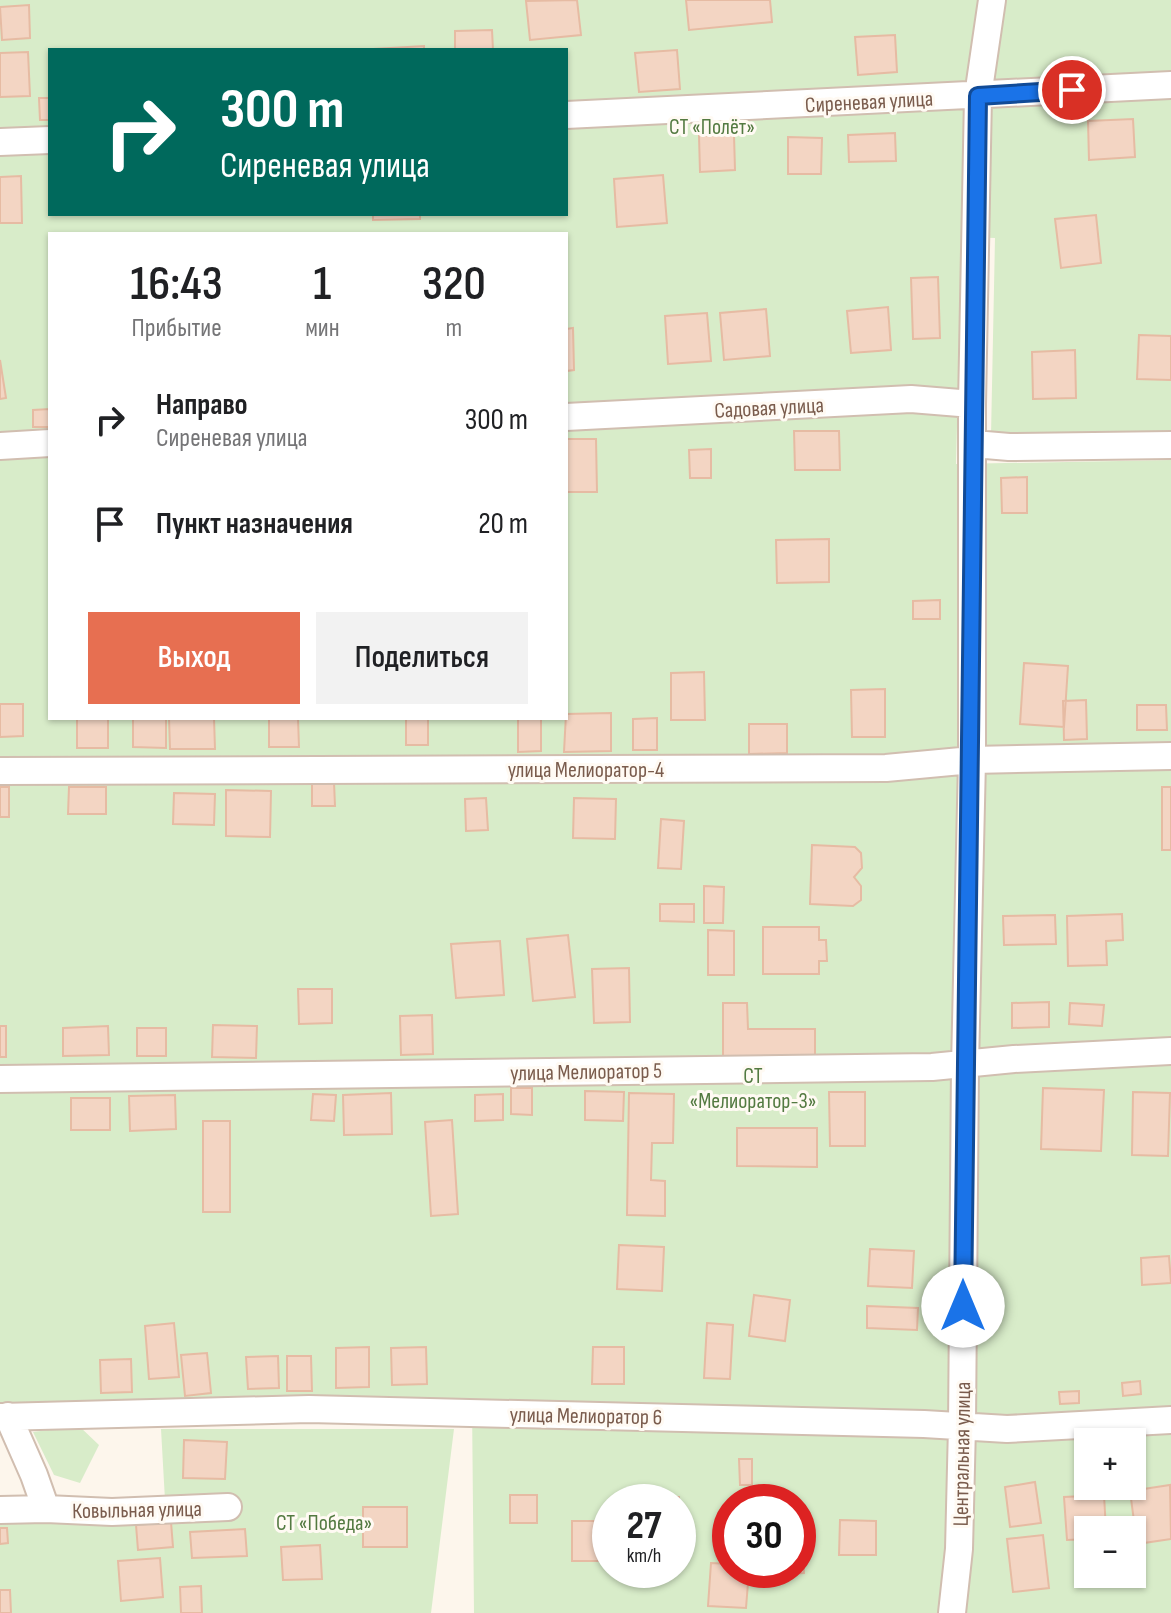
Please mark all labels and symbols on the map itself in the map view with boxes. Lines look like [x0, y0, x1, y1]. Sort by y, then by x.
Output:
pin [1038, 56, 1106, 124]
street label: Сиреневая улица [804, 86, 934, 119]
park label: СТ «Полёт» [669, 114, 755, 141]
street label: Садовая улица [714, 392, 824, 425]
street label: улица Мелиоратор-4 [508, 757, 664, 784]
street label: улица Мелиоратор 5 [510, 1058, 662, 1087]
park label: СТ «Мелиоратор-3» [690, 1063, 816, 1115]
position arrow [921, 1264, 1005, 1348]
street label: Центральная улица [948, 1381, 977, 1527]
street label: улица Мелиоратор 6 [509, 1402, 662, 1431]
speed limit sign: 30 [712, 1484, 816, 1588]
street label: Ковыльная улица [72, 1496, 202, 1525]
park label: СТ «Победа» [276, 1510, 372, 1537]

